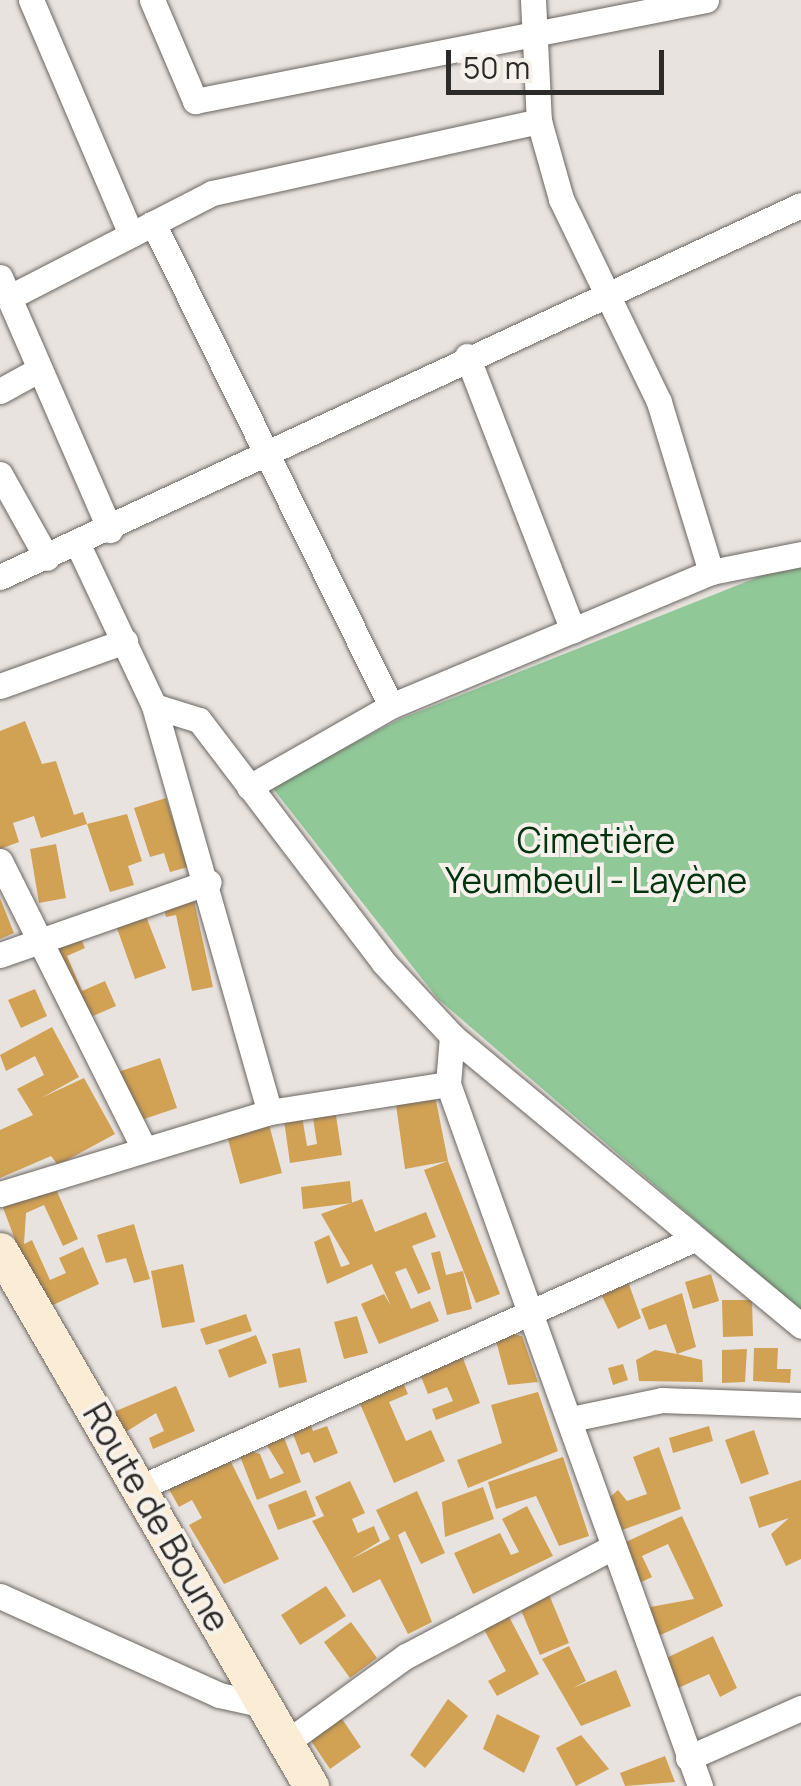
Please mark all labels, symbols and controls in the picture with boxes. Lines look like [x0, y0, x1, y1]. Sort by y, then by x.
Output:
scale bar [451, 30, 668, 92]
text: 50 m [463, 47, 530, 88]
park label: Cimetière Yeumbeul - Layène [445, 819, 747, 901]
street label: Route de Boune [75, 1395, 239, 1639]

